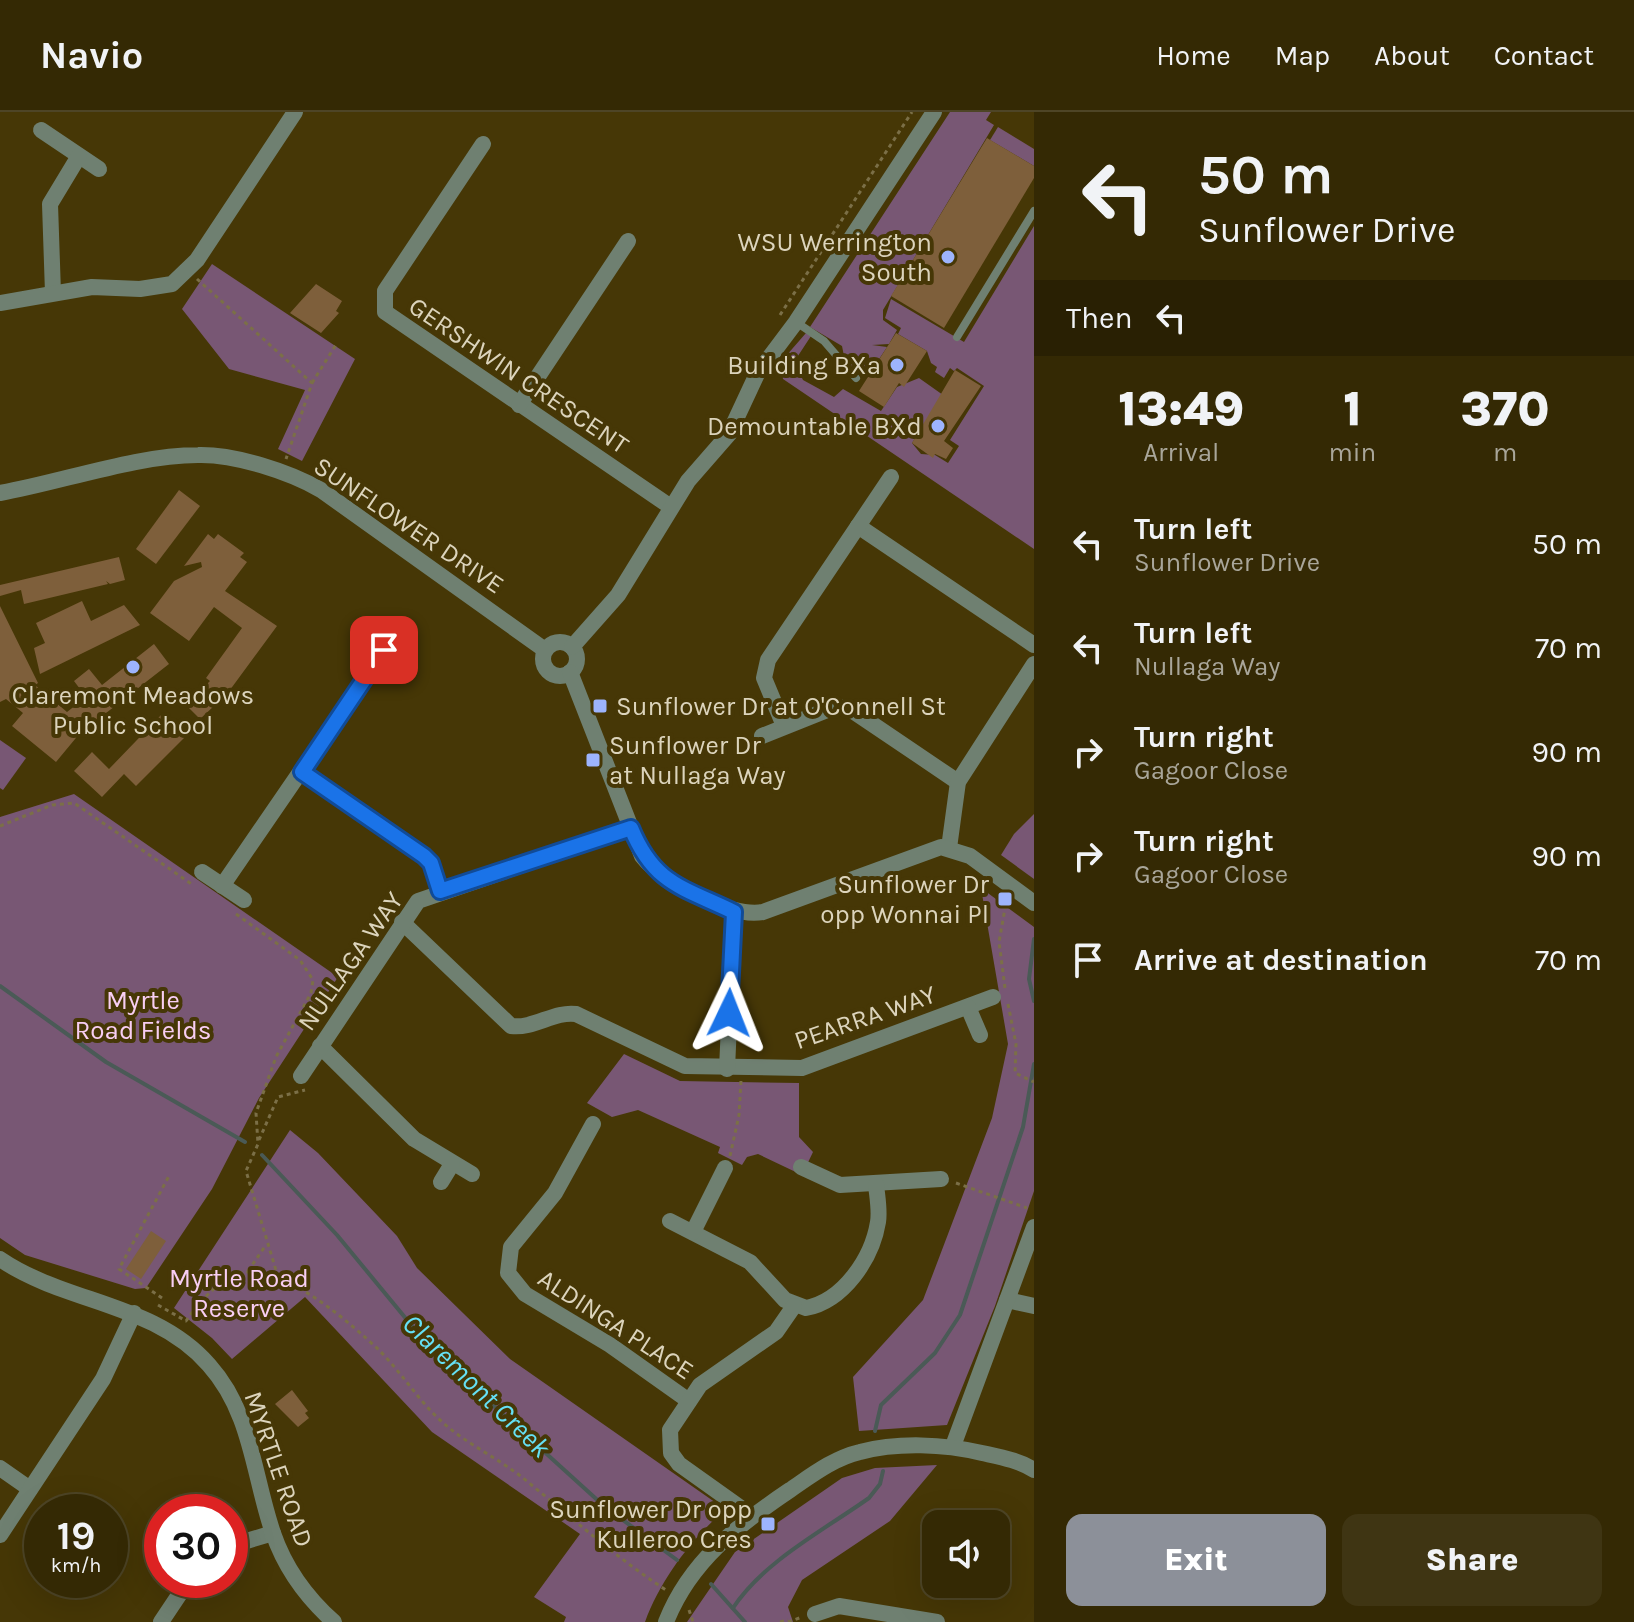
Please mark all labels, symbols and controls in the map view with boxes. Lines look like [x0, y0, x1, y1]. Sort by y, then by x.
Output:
text: Navio [40, 33, 143, 78]
text: Home [1156, 39, 1231, 72]
text: Map [1275, 39, 1330, 72]
text: About [1374, 39, 1450, 72]
text: Contact [1494, 39, 1594, 72]
text: 50 m [1198, 142, 1333, 207]
icon: left [1066, 144, 1170, 248]
text: Sunflower Drive [1198, 209, 1456, 251]
place label: WSU Werrington South [738, 227, 932, 288]
marker: WSU Werrington South [939, 248, 957, 266]
street label: GERSHWIN CRESCENT [403, 290, 635, 461]
icon: left [1149, 296, 1193, 340]
text: Then [1066, 300, 1133, 336]
place label: Building BXa [727, 350, 881, 381]
marker: Building BXa [888, 356, 906, 374]
text: 13:49 [1118, 381, 1244, 437]
text: 1 [1343, 381, 1362, 437]
text: 370 [1461, 381, 1550, 437]
place label: Demountable BXd [707, 411, 922, 442]
marker: Demountable BXd [929, 417, 947, 435]
text: Arrival [1143, 437, 1219, 468]
text: min [1329, 437, 1376, 468]
text: m [1493, 437, 1517, 468]
street label: SUNFLOWER DRIVE [308, 450, 510, 601]
text: Turn left [1134, 511, 1252, 547]
icon: left [1066, 522, 1110, 566]
text: 50 m [1532, 526, 1602, 562]
text: Sunflower Drive [1134, 547, 1320, 578]
text: Turn left [1134, 615, 1252, 651]
pin [350, 616, 418, 684]
icon: left [1066, 626, 1110, 670]
icon: arrive [362, 628, 406, 672]
text: 70 m [1535, 630, 1602, 666]
text: Nullaga Way [1134, 651, 1280, 682]
marker: Claremont Meadows Public School [124, 658, 142, 676]
place label: Claremont Meadows Public School [12, 680, 254, 741]
place label: Sunflower Dr at O'Connell St [616, 691, 946, 722]
marker: Sunflower Dr at O'Connell St [591, 697, 609, 715]
text: Turn right [1134, 719, 1274, 755]
place label: Sunflower Dr at Nullaga Way [609, 730, 786, 791]
icon: right [1066, 730, 1110, 774]
text: 90 m [1532, 734, 1602, 770]
marker: Sunflower Dr at Nullaga Way [584, 751, 602, 769]
text: Gagoor Close [1134, 755, 1288, 786]
text: Turn right [1134, 823, 1274, 859]
icon: right [1066, 834, 1110, 878]
text: 90 m [1532, 838, 1602, 874]
text: Gagoor Close [1134, 859, 1288, 890]
place label: Sunflower Dr opp Wonnai Pl [820, 869, 990, 930]
street label: NULLAGA WAY [291, 885, 410, 1037]
marker: Sunflower Dr opp Wonnai Pl [996, 890, 1014, 908]
icon: arrive [1066, 938, 1110, 982]
text: Arrive at destination [1134, 942, 1428, 978]
text: 70 m [1535, 942, 1602, 978]
position arrow [687, 971, 771, 1055]
street label: PEARRA WAY [790, 979, 941, 1056]
park label: Myrtle Road Fields [74, 985, 212, 1046]
park label: Myrtle Road Reserve [169, 1263, 309, 1324]
street label: ALDINGA PLACE [532, 1263, 699, 1386]
water label: Claremont Creek [396, 1307, 558, 1465]
street label: MYRTLE ROAD [237, 1387, 320, 1551]
speed limit sign: 30 [144, 1494, 248, 1598]
place label: Sunflower Dr opp Kulleroo Cres [549, 1494, 752, 1555]
map controls [922, 1510, 1010, 1598]
button: sound [922, 1510, 1010, 1598]
text: 19 [57, 1512, 95, 1559]
button: Exit [1066, 1514, 1326, 1606]
button: Share [1342, 1514, 1602, 1606]
marker: Sunflower Dr opp Kulleroo Cres [759, 1515, 777, 1533]
text: km/h [51, 1554, 101, 1577]

